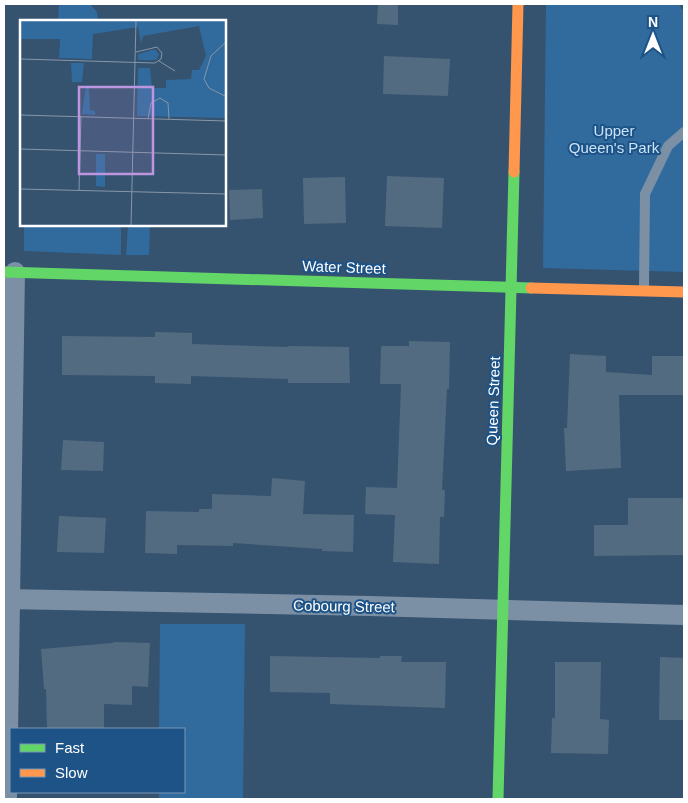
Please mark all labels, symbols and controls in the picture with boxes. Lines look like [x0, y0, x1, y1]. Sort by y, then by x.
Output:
north arrow [628, 10, 678, 60]
text: N [648, 14, 658, 30]
inset map [20, 20, 226, 226]
park label: Upper Queen's Park [569, 122, 660, 156]
street label: Water Street [302, 257, 387, 277]
street label: Queen Street [483, 355, 503, 446]
street label: Cobourg Street [293, 597, 396, 615]
legend [10, 728, 185, 793]
text: Fast [55, 739, 85, 756]
text: Slow [55, 764, 88, 781]

